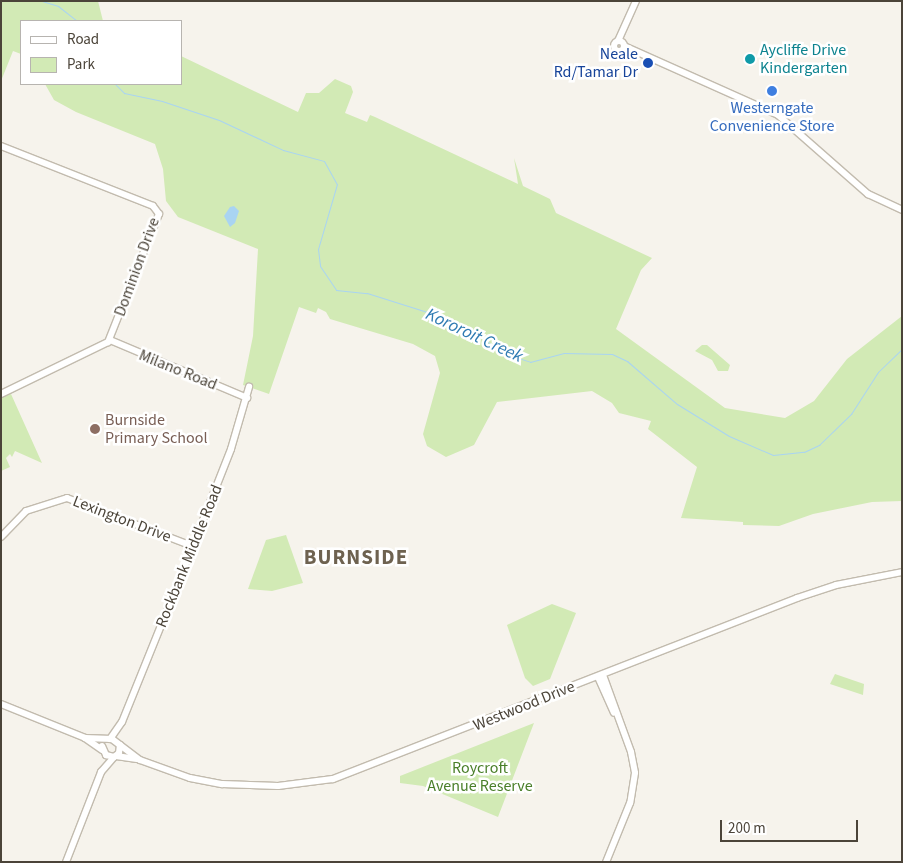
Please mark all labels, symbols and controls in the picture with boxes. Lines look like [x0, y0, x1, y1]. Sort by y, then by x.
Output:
legend [20, 20, 182, 85]
text: Road [67, 29, 99, 50]
place label: Aycliffe Drive Kindergarten [760, 40, 847, 78]
place label: Neale Rd/Tamar Dr [554, 44, 638, 82]
marker: Aycliffe Drive Kindergarten [744, 53, 756, 65]
text: Park [67, 54, 95, 75]
marker: Neale Rd/Tamar Dr [642, 57, 654, 69]
marker: Westerngate Convenience Store [766, 85, 778, 97]
place label: Westerngate Convenience Store [710, 98, 834, 136]
street label: Dominion Drive [110, 215, 164, 319]
water label: Kororoit Creek [422, 304, 526, 368]
street label: Milano Road [136, 346, 220, 394]
place label: Burnside Primary School [105, 410, 207, 448]
marker: Burnside Primary School [89, 423, 101, 435]
street label: Rockbank Middle Road [152, 482, 226, 630]
street label: Lexington Drive [70, 491, 174, 547]
district label: BURNSIDE [303, 544, 409, 570]
street label: Westwood Drive [470, 677, 578, 735]
park label: Roycroft Avenue Reserve [427, 758, 533, 796]
scale bar [723, 810, 860, 842]
text: 200 m [728, 818, 766, 839]

